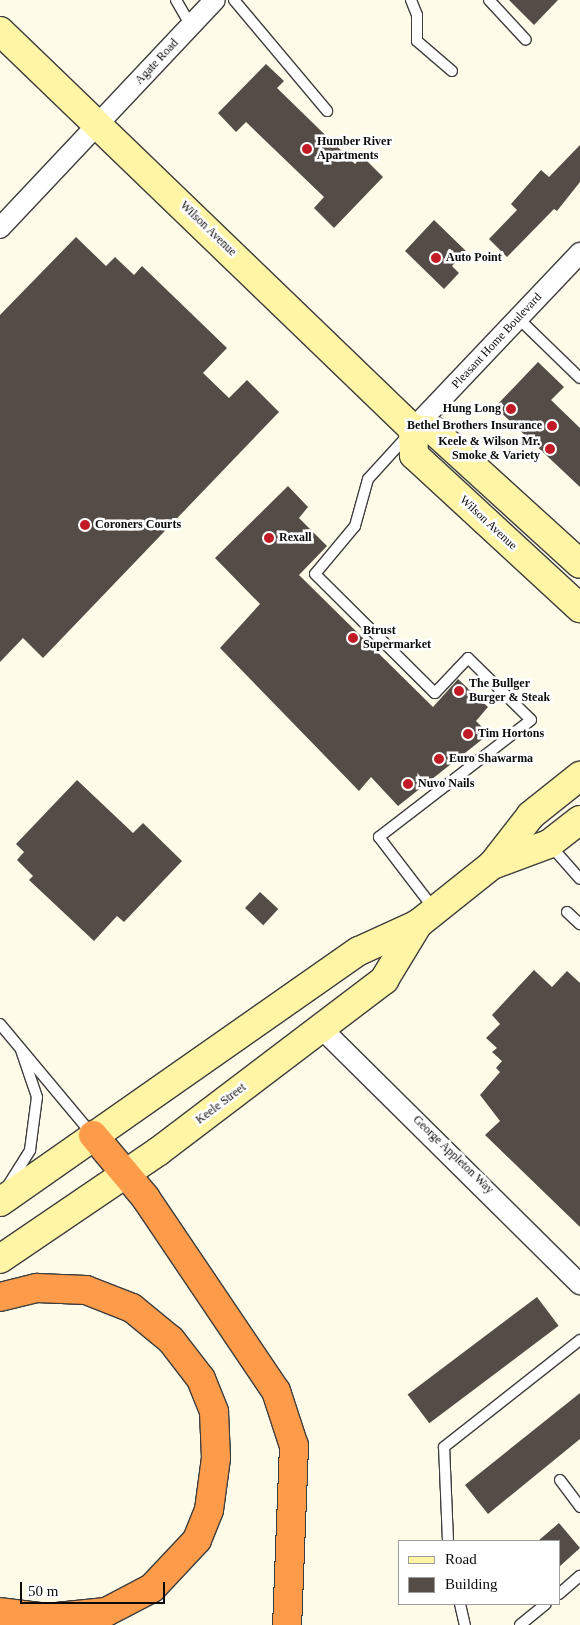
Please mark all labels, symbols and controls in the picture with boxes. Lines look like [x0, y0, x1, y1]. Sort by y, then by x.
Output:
street label: Agate Road [132, 36, 182, 88]
place label: Humber River Apartments [317, 135, 392, 163]
marker: Humber River Apartments [301, 143, 313, 155]
street label: Wilson Avenue [177, 198, 239, 260]
place label: Auto Point [446, 251, 502, 265]
marker: Auto Point [430, 252, 442, 264]
street label: Pleasant Home Boulevard [449, 290, 545, 392]
place label: Hung Long [443, 402, 501, 416]
marker: Hung Long [505, 403, 517, 415]
place label: Bethel Brothers Insurance [407, 419, 542, 433]
marker: Bethel Brothers Insurance [546, 420, 558, 432]
place label: Keele & Wilson Mr. Smoke & Variety [438, 435, 540, 463]
marker: Keele & Wilson Mr. Smoke & Variety [544, 443, 556, 455]
street label: Wilson Avenue [456, 493, 520, 553]
place label: Coroners Courts [95, 518, 181, 532]
marker: Coroners Courts [79, 519, 91, 531]
place label: Rexall [279, 531, 312, 545]
marker: Rexall [263, 532, 275, 544]
place label: Btrust Supermarket [363, 624, 431, 652]
marker: Btrust Supermarket [347, 632, 359, 644]
place label: The Bullger Burger & Steak [469, 677, 550, 705]
marker: The Bullger Burger & Steak [453, 685, 465, 697]
place label: Tim Hortons [478, 727, 544, 741]
marker: Tim Hortons [462, 728, 474, 740]
place label: Euro Shawarma [449, 752, 533, 766]
marker: Euro Shawarma [433, 753, 445, 765]
place label: Nuvo Nails [418, 777, 474, 791]
marker: Nuvo Nails [402, 778, 414, 790]
street label: Keele Street [193, 1081, 249, 1127]
street label: George Appleton Way [409, 1113, 497, 1197]
legend [398, 1540, 560, 1605]
text: Road [445, 1551, 477, 1567]
scale bar [22, 1572, 168, 1604]
text: Building [445, 1576, 498, 1592]
text: 50 m [28, 1583, 58, 1599]

